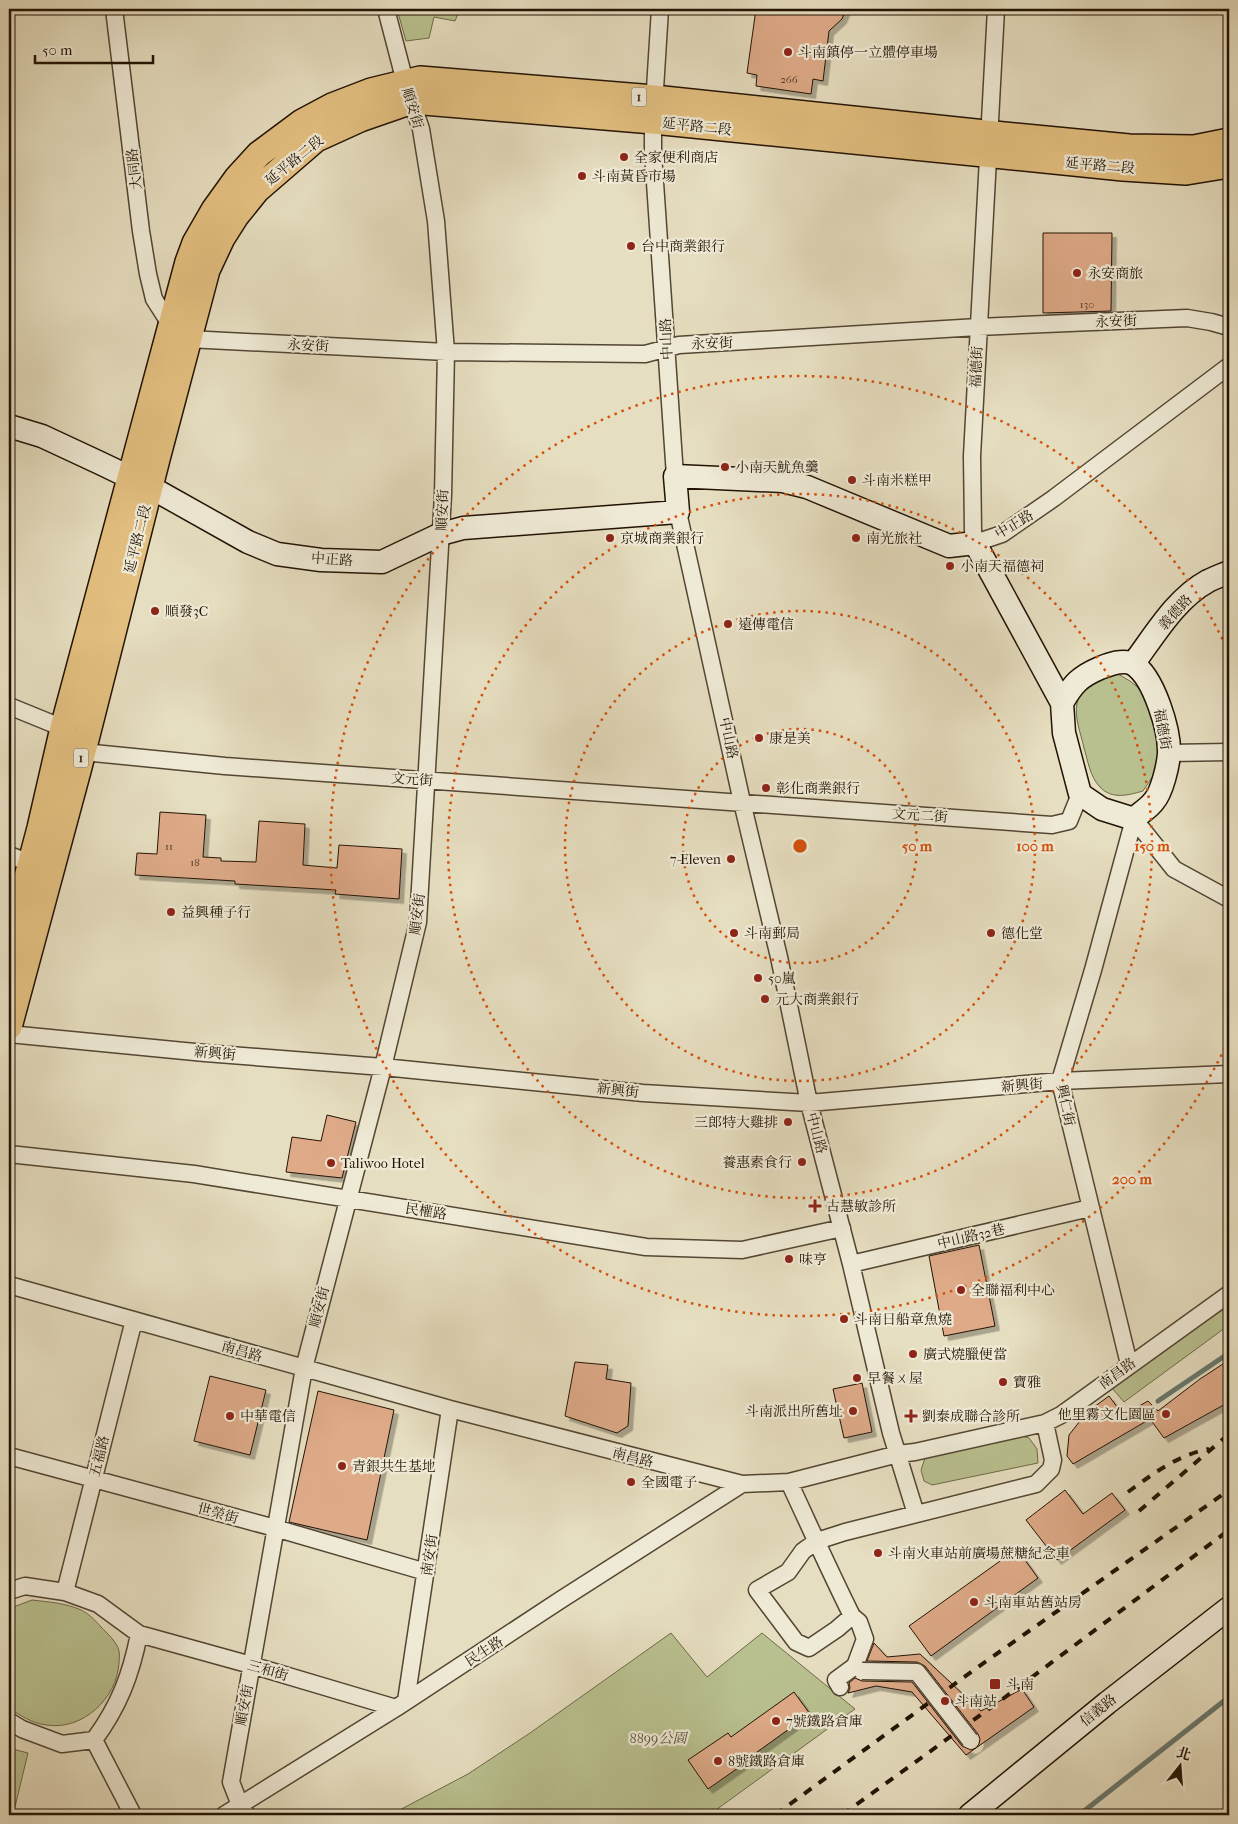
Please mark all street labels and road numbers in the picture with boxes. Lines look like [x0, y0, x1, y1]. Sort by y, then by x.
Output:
street label: 順安街 [398, 86, 427, 131]
road number: 1 [632, 88, 646, 106]
street label: 延平路二段 [661, 114, 733, 139]
street label: 延平路二段 [262, 132, 327, 189]
street label: 大同路 [124, 147, 145, 191]
street label: 延平路二段 [1064, 154, 1136, 177]
street label: 永安街 [1095, 312, 1137, 331]
street label: 中山路 [657, 318, 676, 360]
street label: 永安街 [691, 334, 733, 353]
street label: 永安街 [287, 336, 329, 355]
street label: 福德街 [967, 346, 986, 388]
street label: 順安街 [433, 489, 452, 531]
street label: 延平路二段 [121, 503, 154, 575]
street label: 中正路 [992, 506, 1037, 543]
street label: 中正路 [310, 550, 354, 569]
street label: 義德路 [1155, 591, 1196, 634]
street label: 福德街 [1150, 707, 1175, 751]
street label: 中山路 [716, 716, 741, 760]
road number: 1 [74, 748, 88, 768]
street label: 文元街 [390, 770, 434, 789]
street label: 文元二街 [891, 805, 948, 826]
street label: 順安街 [407, 892, 428, 936]
street label: 新興街 [193, 1043, 237, 1064]
street label: 新興街 [1000, 1075, 1044, 1096]
street label: 新興街 [596, 1080, 640, 1101]
street label: 興仁街 [1053, 1083, 1078, 1127]
street label: 中山路 [803, 1111, 830, 1156]
street label: 民權路 [404, 1200, 448, 1223]
street label: 中山路32巷 [936, 1220, 1007, 1253]
street label: 順安街 [306, 1285, 333, 1330]
street label: 南昌路 [219, 1338, 264, 1365]
street label: 南昌路 [1095, 1354, 1139, 1393]
street label: 五福路 [86, 1434, 113, 1479]
street label: 南昌路 [610, 1444, 655, 1471]
street label: 世榮街 [195, 1500, 240, 1527]
street label: 南安街 [418, 1533, 441, 1577]
street label: 民生路 [462, 1633, 507, 1670]
street label: 三和街 [245, 1657, 290, 1684]
street label: 順安街 [232, 1683, 257, 1727]
street label: 信義路 [1077, 1691, 1120, 1730]

